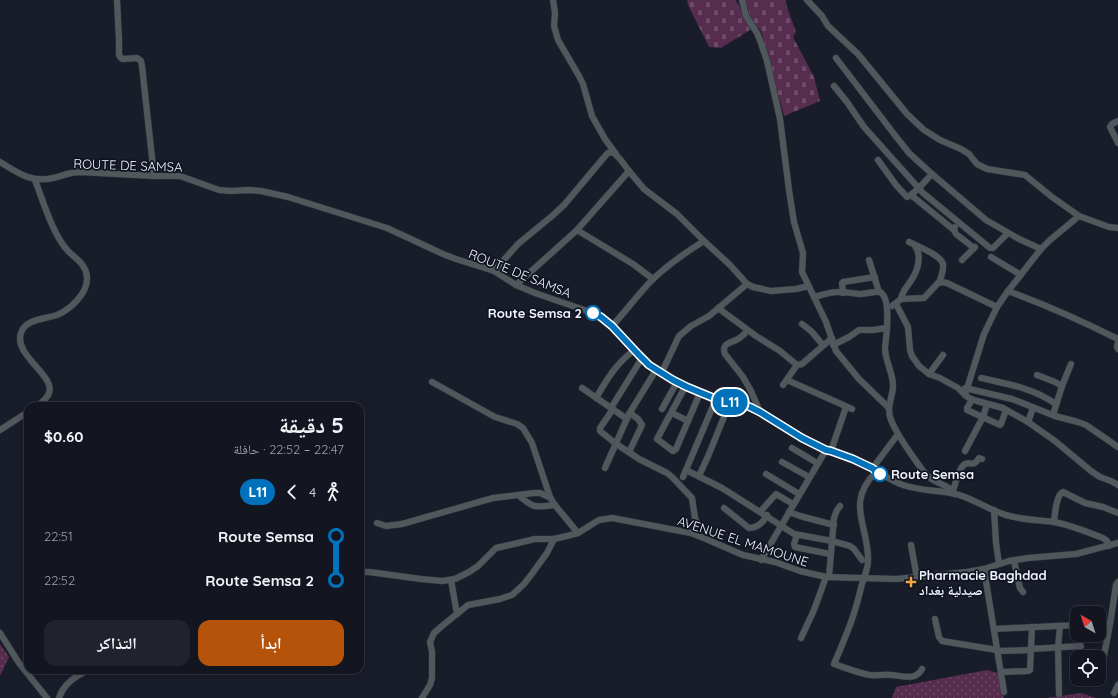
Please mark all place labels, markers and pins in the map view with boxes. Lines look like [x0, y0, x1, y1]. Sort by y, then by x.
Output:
place label: Route Semsa 2 [488, 305, 582, 321]
marker: Route Semsa 2 [585, 305, 601, 321]
marker: Route Semsa [872, 466, 888, 482]
place label: Route Semsa [891, 466, 974, 482]
place label: Pharmacie Baghdad صيدلية بغداد [919, 567, 1047, 598]
marker: Pharmacie Baghdad صيدلية بغداد [906, 577, 916, 587]

